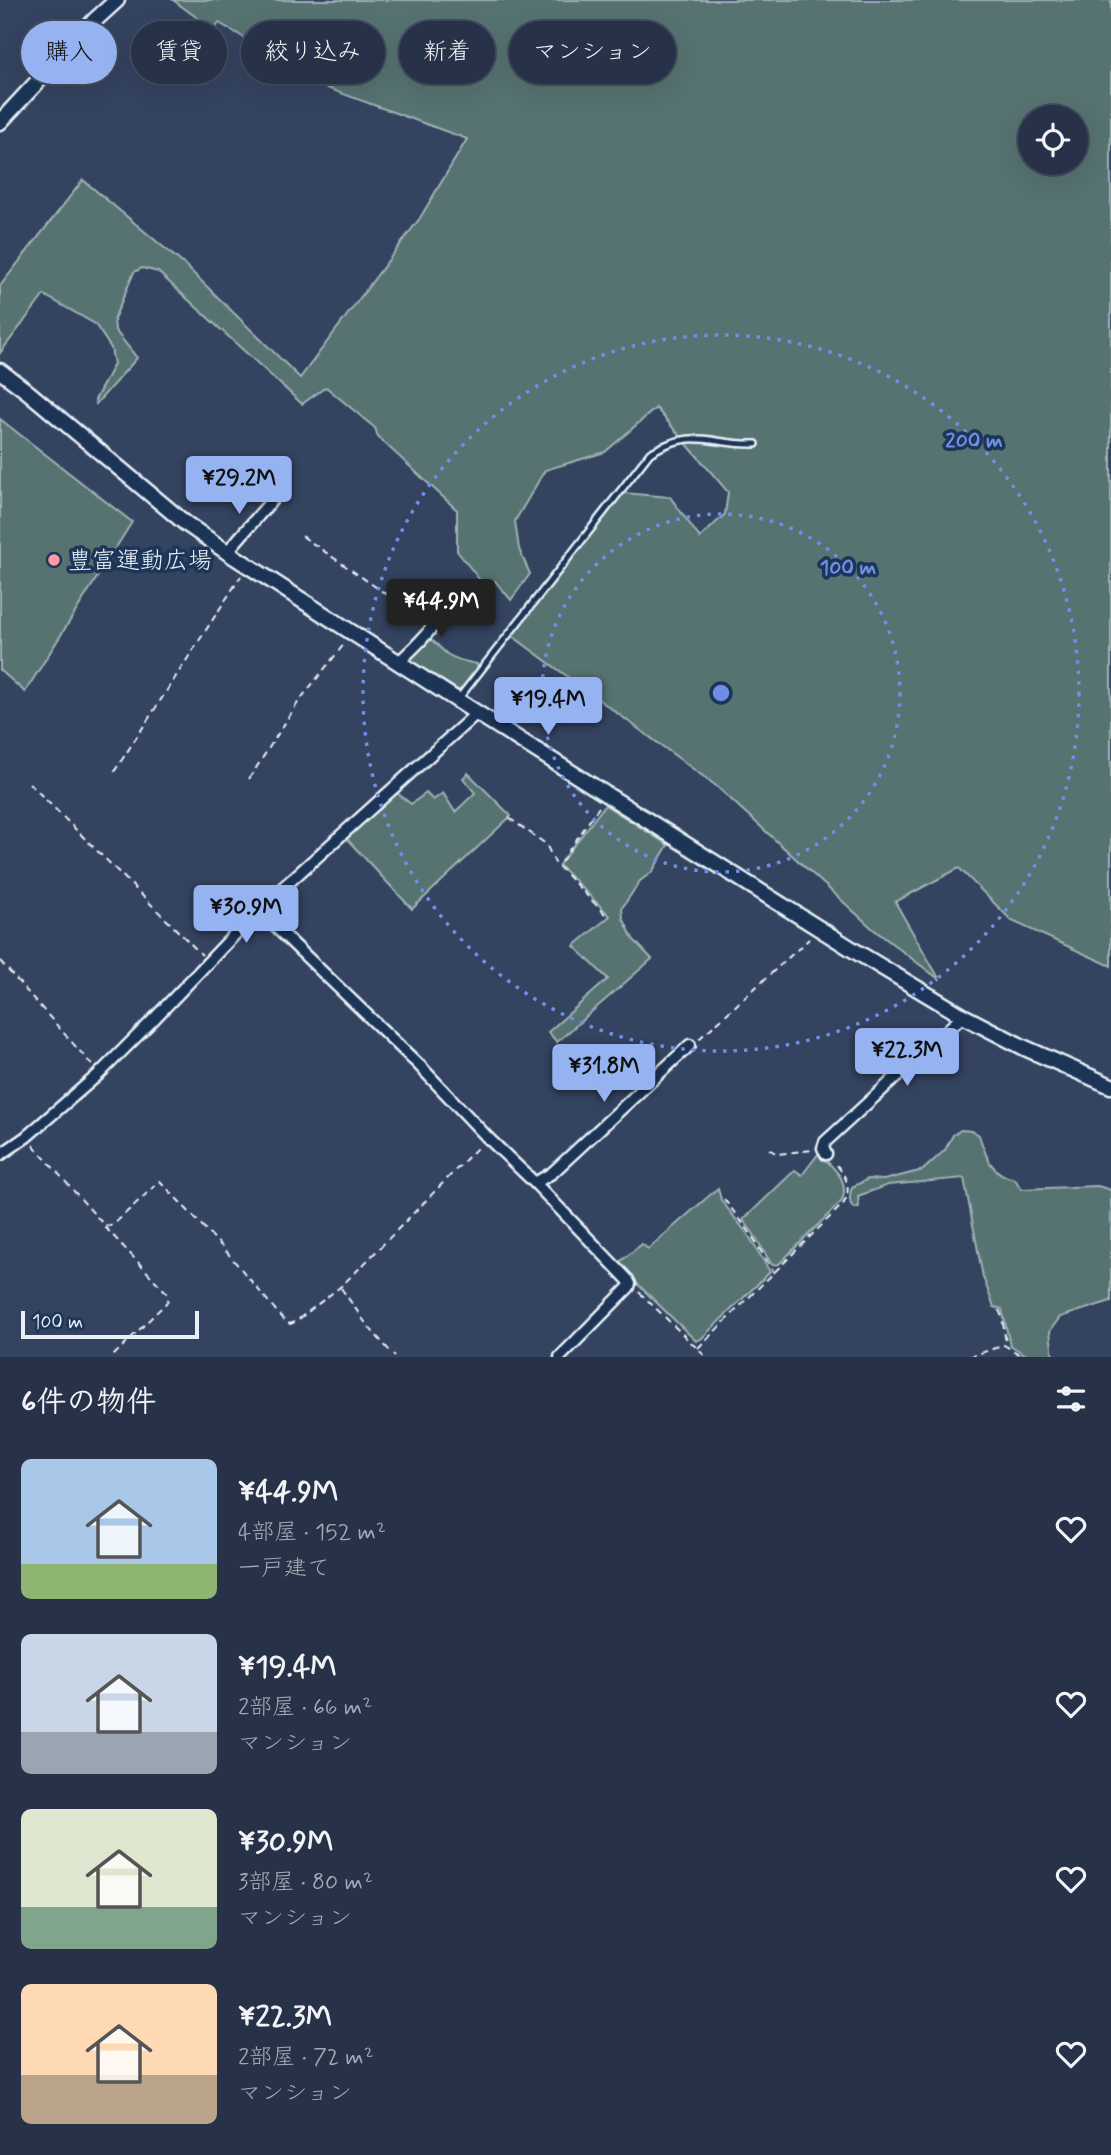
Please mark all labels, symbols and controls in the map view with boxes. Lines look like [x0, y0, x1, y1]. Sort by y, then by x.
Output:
chip: 購入 [21, 21, 117, 84]
chip: 賃貸 [131, 21, 227, 84]
chip: 絞り込み [241, 21, 385, 84]
chip: 新着 [399, 21, 495, 84]
chip: マンション [509, 21, 676, 84]
map controls [1018, 105, 1088, 175]
button: locate [1018, 105, 1088, 175]
text: 200 m [945, 427, 1003, 455]
pin: ¥29.2M [182, 456, 296, 516]
text: ¥29.2M [202, 464, 276, 494]
place label: 豊富運動広場 [68, 546, 212, 577]
marker: 豊富運動広場 [46, 552, 62, 568]
text: 100 m [820, 554, 876, 582]
pin: ¥44.9M [384, 580, 498, 639]
text: ¥44.9M [403, 587, 479, 617]
pin: ¥19.4M [491, 678, 605, 737]
centre of rings [709, 681, 733, 705]
text: ¥19.4M [510, 685, 586, 715]
pin: ¥30.9M [189, 886, 303, 945]
text: ¥30.9M [209, 893, 283, 923]
pin: ¥22.3M [850, 1028, 964, 1088]
text: ¥22.3M [871, 1036, 943, 1066]
pin: ¥31.8M [547, 1044, 661, 1104]
text: ¥31.8M [568, 1052, 640, 1082]
scale bar [21, 1308, 200, 1340]
text: 100 m [32, 1310, 83, 1335]
icon: filters [1052, 1380, 1090, 1418]
text: 6件の物件 [21, 1383, 156, 1422]
text: ¥44.9M [238, 1473, 338, 1512]
icon: home [77, 1487, 161, 1571]
icon: heart [1052, 1510, 1090, 1548]
text: 4部屋 · 152 m² [238, 1518, 386, 1548]
text: 一戸建て [238, 1554, 330, 1584]
text: ¥19.4M [238, 1648, 337, 1687]
icon: home [77, 1662, 161, 1746]
icon: heart [1052, 1685, 1090, 1723]
text: 2部屋 · 66 m² [238, 1693, 372, 1723]
text: マンション [238, 1729, 352, 1759]
text: ¥30.9M [238, 1823, 333, 1862]
icon: home [77, 1837, 161, 1921]
icon: heart [1052, 1860, 1090, 1898]
text: 3部屋 · 80 m² [238, 1868, 373, 1898]
text: マンション [238, 1904, 352, 1934]
text: ¥22.3M [238, 1998, 332, 2037]
icon: home [77, 2012, 161, 2096]
icon: heart [1052, 2035, 1090, 2073]
text: 2部屋 · 72 m² [238, 2043, 374, 2073]
text: マンション [238, 2079, 352, 2109]

